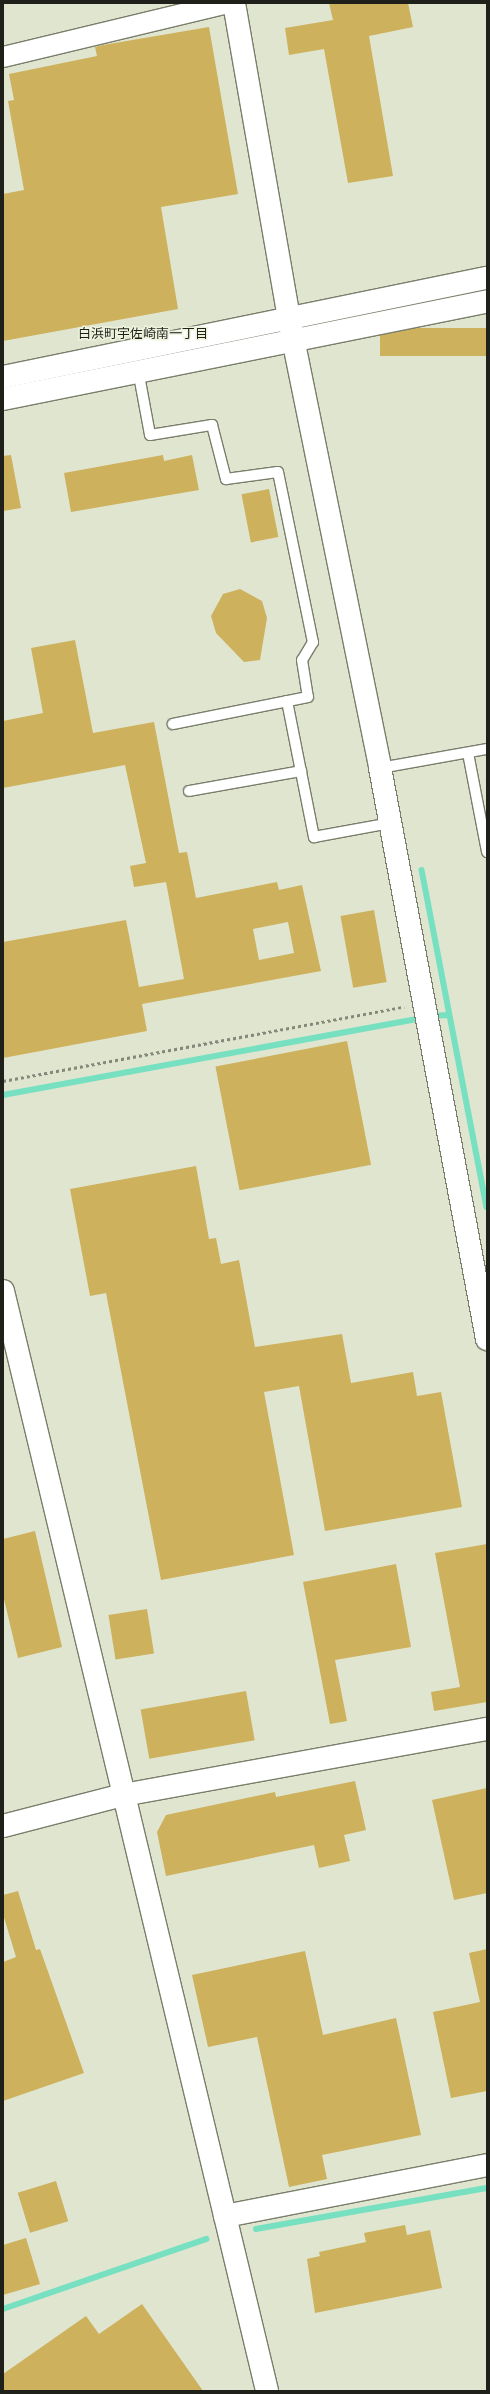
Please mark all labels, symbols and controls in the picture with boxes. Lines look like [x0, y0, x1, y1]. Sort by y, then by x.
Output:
district label: 白浜町宇佐崎南一丁目 [78, 325, 208, 341]

